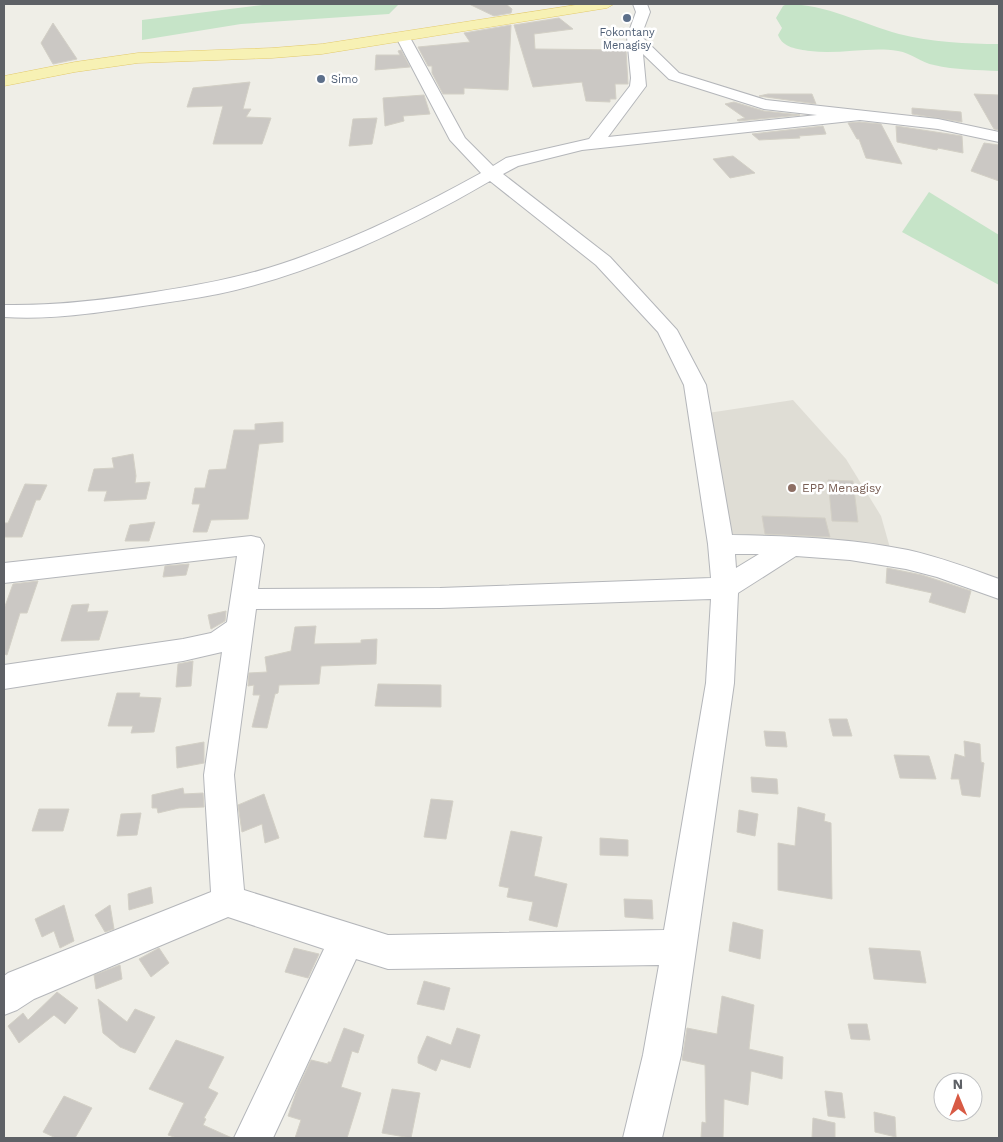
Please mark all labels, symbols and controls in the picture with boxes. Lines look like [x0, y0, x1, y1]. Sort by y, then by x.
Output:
marker: Fokontany Menagisy [621, 12, 633, 24]
place label: Fokontany Menagisy [599, 26, 655, 52]
marker: Simo [315, 73, 327, 85]
place label: Simo [331, 73, 358, 86]
place label: EPP Menagisy [802, 481, 882, 495]
marker: EPP Menagisy [786, 482, 798, 494]
north arrow [933, 1072, 983, 1122]
text: N [952, 1076, 963, 1092]

